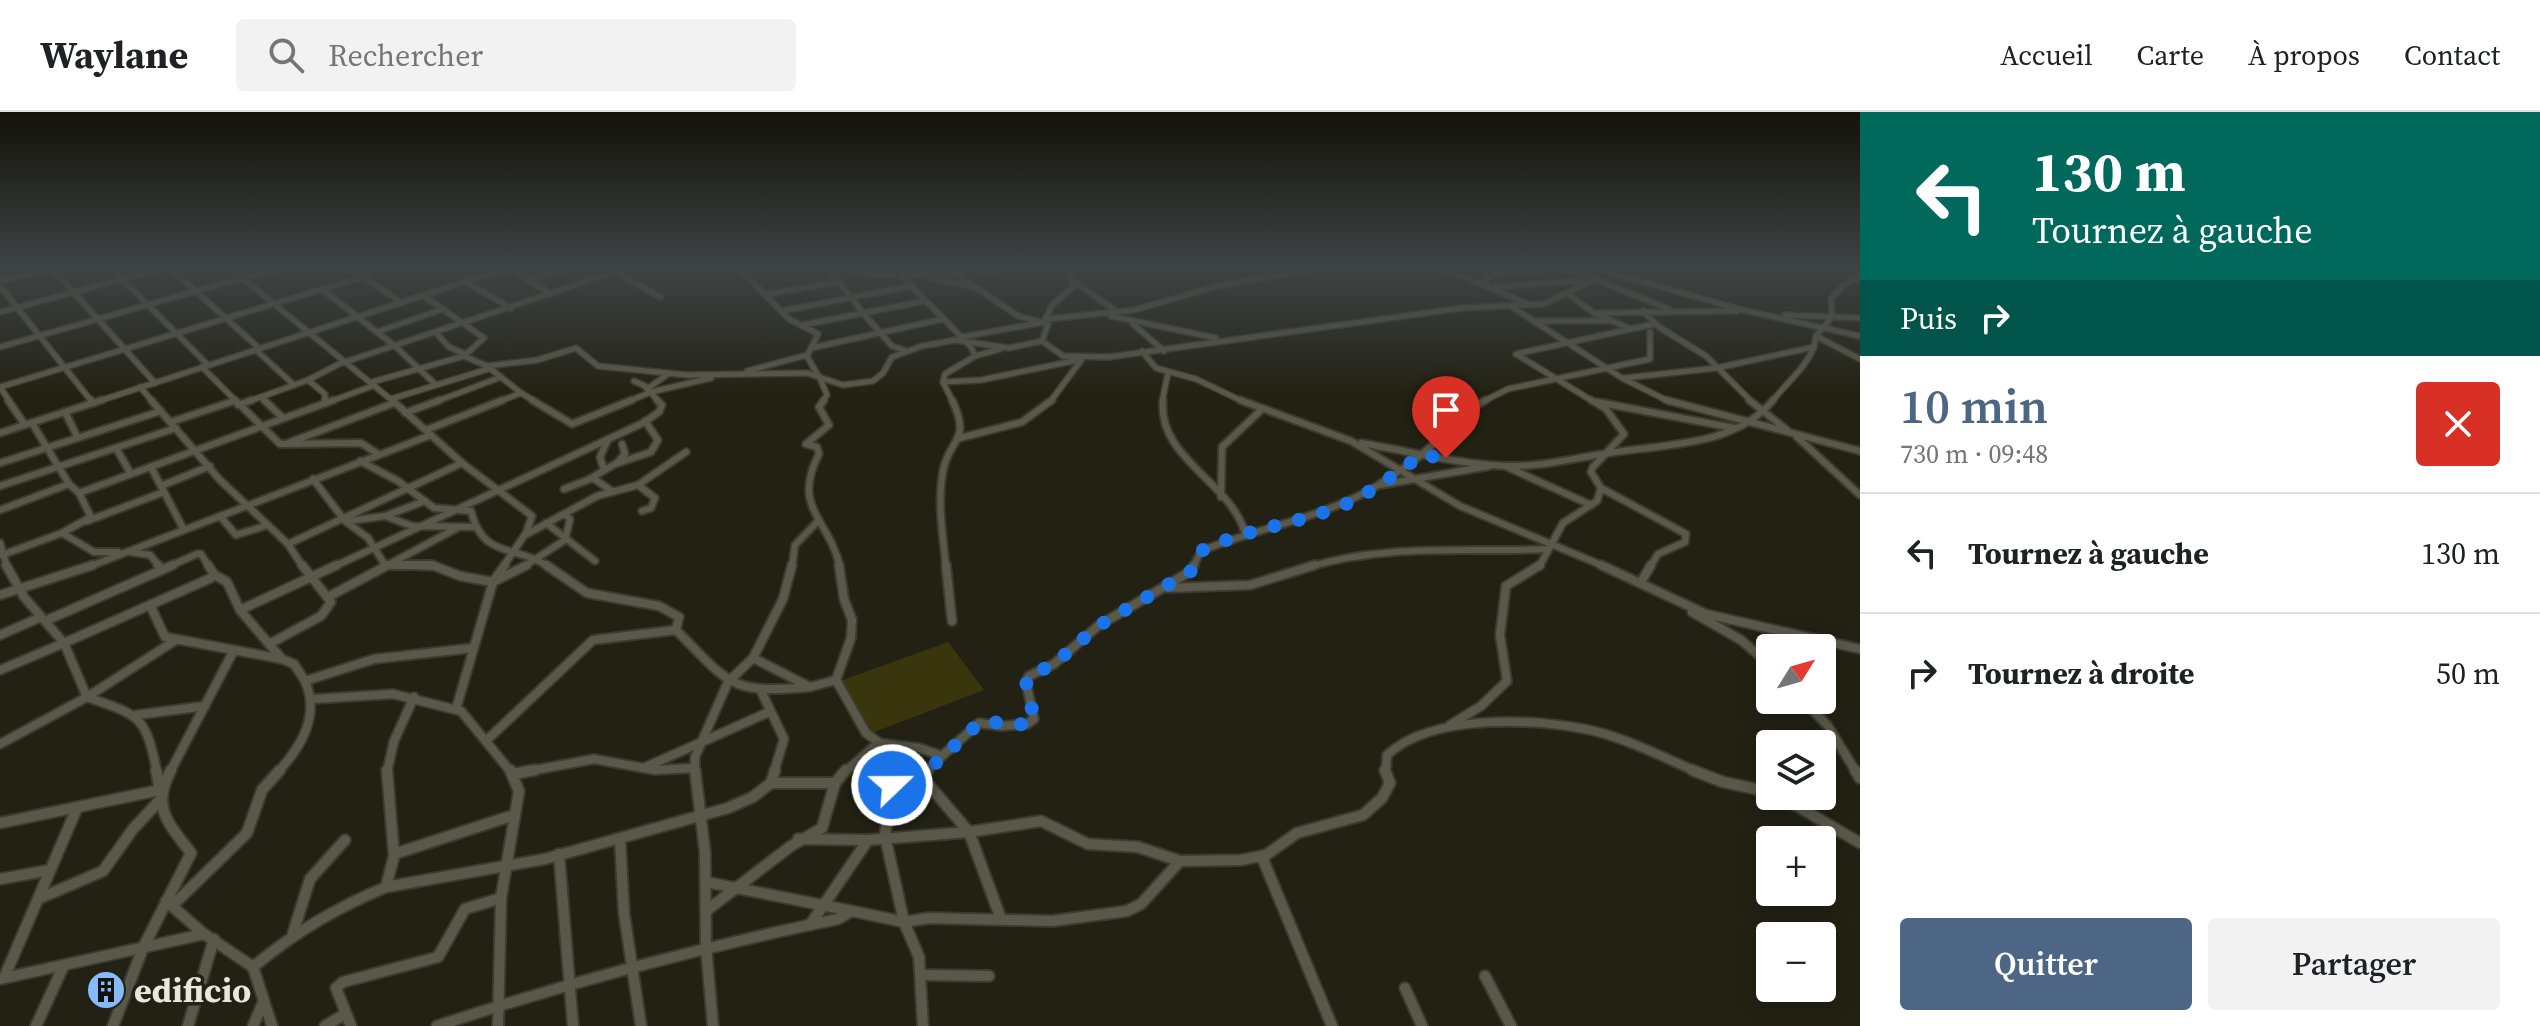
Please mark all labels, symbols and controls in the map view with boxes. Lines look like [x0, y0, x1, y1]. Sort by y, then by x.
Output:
search box [236, 19, 796, 91]
text: Waylane [40, 29, 188, 81]
icon: search [264, 33, 308, 77]
text: Rechercher [328, 35, 483, 76]
text: Accueil [2000, 36, 2093, 74]
text: Carte [2137, 36, 2204, 74]
text: À propos [2248, 36, 2360, 74]
text: Contact [2404, 36, 2500, 74]
text: 130 m [2032, 133, 2186, 210]
icon: left [1900, 144, 2004, 248]
text: Tournez à gauche [2032, 206, 2313, 255]
icon: right [1973, 296, 2017, 340]
text: Puis [1900, 298, 1957, 339]
text: 10 min [1900, 373, 2048, 439]
pin [1412, 376, 1480, 458]
button: close [2416, 382, 2500, 466]
icon: arrive [1424, 388, 1468, 432]
text: 730 m · 09:48 [1900, 436, 2048, 472]
icon: left [1900, 531, 1944, 575]
text: Tournez à gauche [1968, 533, 2209, 574]
text: 130 m [2421, 533, 2500, 574]
north arrow [1756, 634, 1836, 714]
map controls [1756, 634, 1836, 1002]
icon: right [1900, 651, 1944, 695]
text: Tournez à droite [1968, 653, 2194, 694]
text: 50 m [2436, 653, 2500, 694]
button: layers [1756, 730, 1836, 810]
position arrow [850, 743, 934, 827]
button: + [1756, 826, 1836, 906]
button: Quitter [1900, 918, 2192, 1010]
button: Partager [2208, 918, 2500, 1010]
button: − [1756, 922, 1836, 1002]
place label: edificio [134, 967, 251, 1013]
building icon: edificio [85, 969, 127, 1011]

